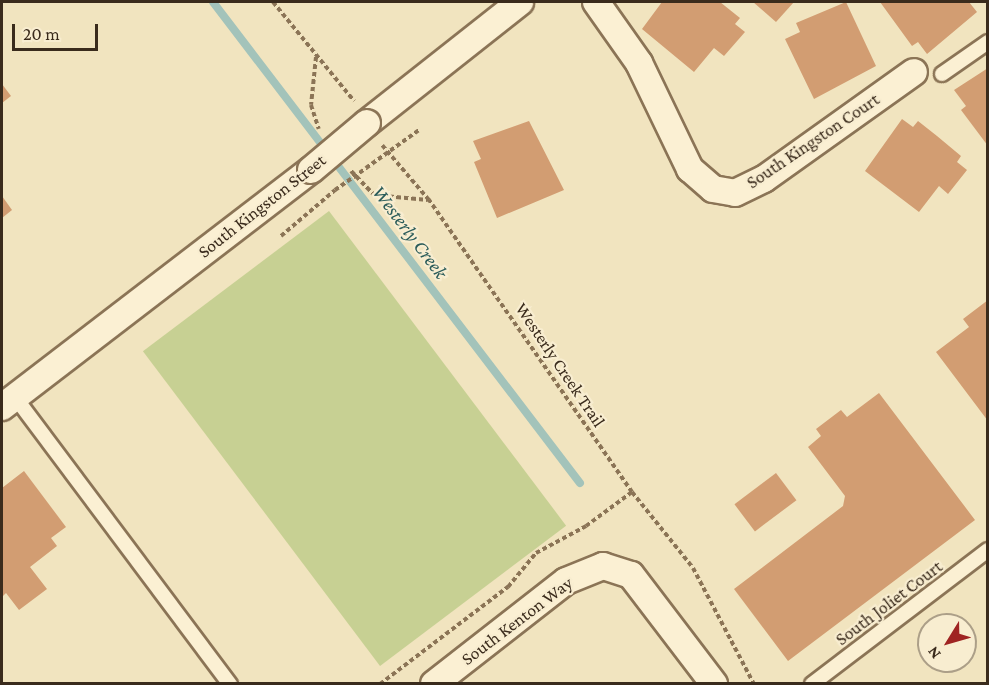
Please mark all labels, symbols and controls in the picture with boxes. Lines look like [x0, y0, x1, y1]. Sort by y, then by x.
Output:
scale bar [15, 12, 100, 50]
text: 20 m [23, 24, 60, 44]
street label: South Kingston Court [743, 89, 883, 193]
street label: South Kingston Street [194, 149, 330, 263]
water label: Westerly Creek [367, 181, 453, 283]
street label: Westerly Creek Trail [510, 299, 610, 431]
street label: South Joliet Court [831, 556, 947, 650]
street label: South Kenton Way [457, 572, 577, 670]
north arrow [917, 613, 977, 673]
text: N [924, 643, 944, 662]

